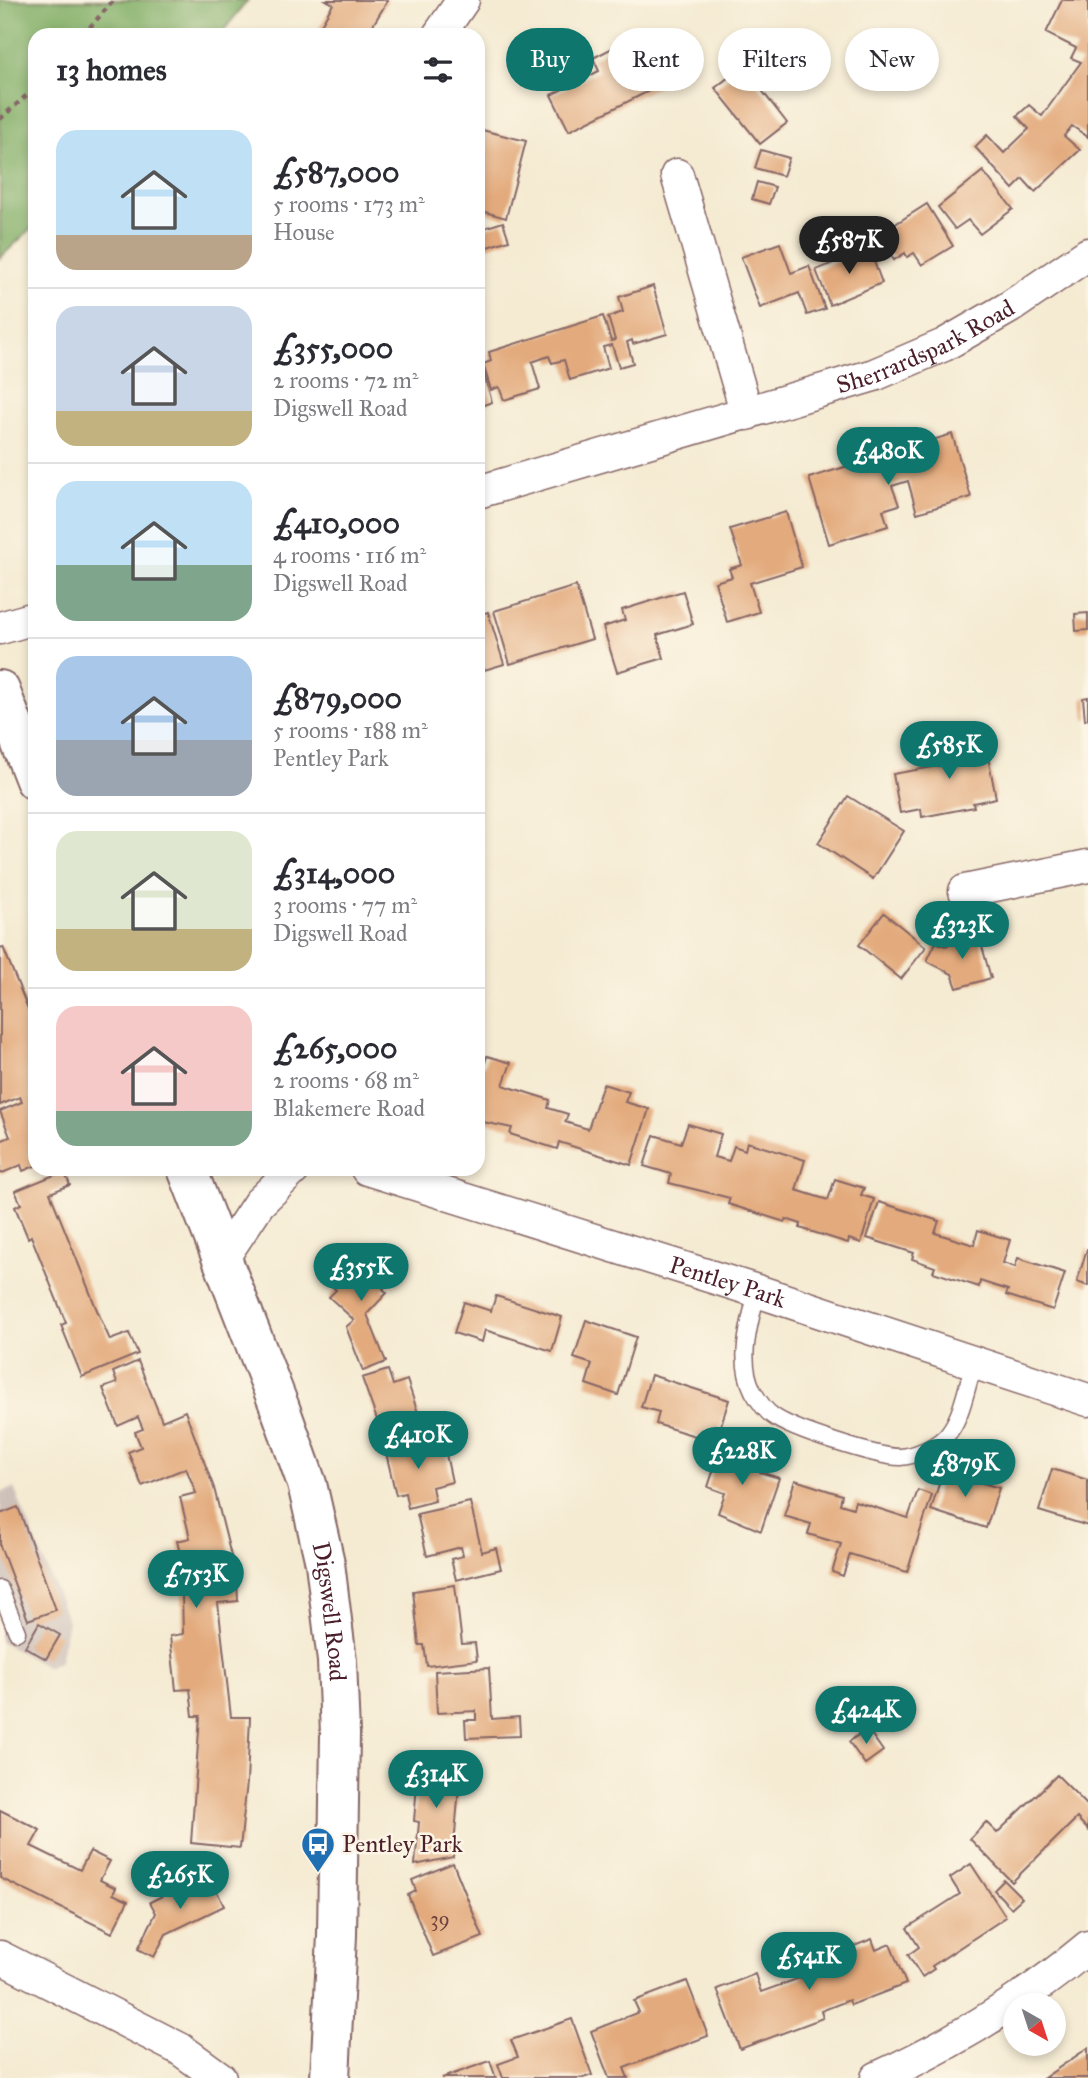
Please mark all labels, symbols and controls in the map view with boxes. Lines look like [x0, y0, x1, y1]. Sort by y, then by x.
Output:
chip: Buy [506, 28, 594, 91]
chip: Rent [608, 28, 704, 91]
chip: Filters [718, 28, 831, 91]
chip: New [845, 28, 939, 91]
icon: filters [419, 51, 457, 89]
text: 13 homes [56, 52, 167, 88]
text: £587,000 [273, 154, 400, 190]
icon: home [112, 158, 196, 242]
text: 5 rooms · 173 m² [273, 190, 425, 218]
pin: £587K [800, 216, 898, 276]
text: House [273, 218, 335, 246]
text: £587K [815, 225, 883, 253]
street label: Sherrardspark Road [833, 293, 1020, 400]
text: £355,000 [273, 330, 393, 366]
icon: home [112, 334, 196, 418]
text: 2 rooms · 72 m² [273, 366, 418, 394]
text: Digswell Road [273, 394, 407, 422]
pin: £480K [839, 428, 937, 487]
text: £480K [853, 436, 923, 464]
text: £410,000 [273, 505, 400, 541]
icon: home [112, 509, 196, 593]
text: 4 rooms · 116 m² [273, 541, 426, 569]
text: Digswell Road [273, 569, 407, 597]
text: £879,000 [273, 680, 402, 716]
icon: home [112, 684, 196, 768]
text: 5 rooms · 188 m² [273, 716, 428, 744]
pin: £585K [900, 722, 998, 781]
text: £585K [916, 730, 982, 758]
text: Pentley Park [273, 744, 389, 772]
text: £314,000 [273, 855, 395, 891]
icon: home [112, 859, 196, 943]
text: 3 rooms · 77 m² [273, 891, 417, 919]
pin: £323K [913, 902, 1011, 961]
text: £323K [931, 910, 993, 938]
text: Digswell Road [273, 919, 407, 947]
text: £265,000 [273, 1030, 397, 1066]
icon: home [112, 1034, 196, 1118]
text: 2 rooms · 68 m² [273, 1066, 419, 1094]
text: Blakemere Road [273, 1094, 425, 1122]
pin: £355K [312, 1244, 410, 1303]
street label: Pentley Park [666, 1250, 791, 1315]
text: £355K [330, 1252, 392, 1280]
pin: £410K [369, 1412, 467, 1471]
text: £410K [384, 1420, 452, 1448]
pin: £228K [693, 1428, 791, 1487]
text: £228K [708, 1436, 776, 1464]
pin: £879K [916, 1440, 1014, 1499]
text: £879K [930, 1448, 1000, 1476]
street label: Digswell Road [306, 1539, 353, 1682]
pin: £753K [147, 1550, 245, 1610]
text: £753K [164, 1559, 228, 1587]
pin: £424K [817, 1686, 915, 1746]
text: £424K [831, 1695, 901, 1723]
pin: £314K [387, 1750, 485, 1810]
text: £314K [404, 1759, 468, 1787]
bus stop icon: Pentley Park [299, 1825, 337, 1874]
place label: Pentley Park [342, 1829, 463, 1859]
pin: £265K [131, 1852, 229, 1911]
text: £265K [147, 1860, 213, 1888]
house number: 39 [430, 1906, 450, 1932]
pin: £541K [760, 1932, 858, 1992]
text: £541K [777, 1941, 841, 1969]
north arrow [1003, 1993, 1066, 2056]
map controls [1003, 1993, 1066, 2056]

